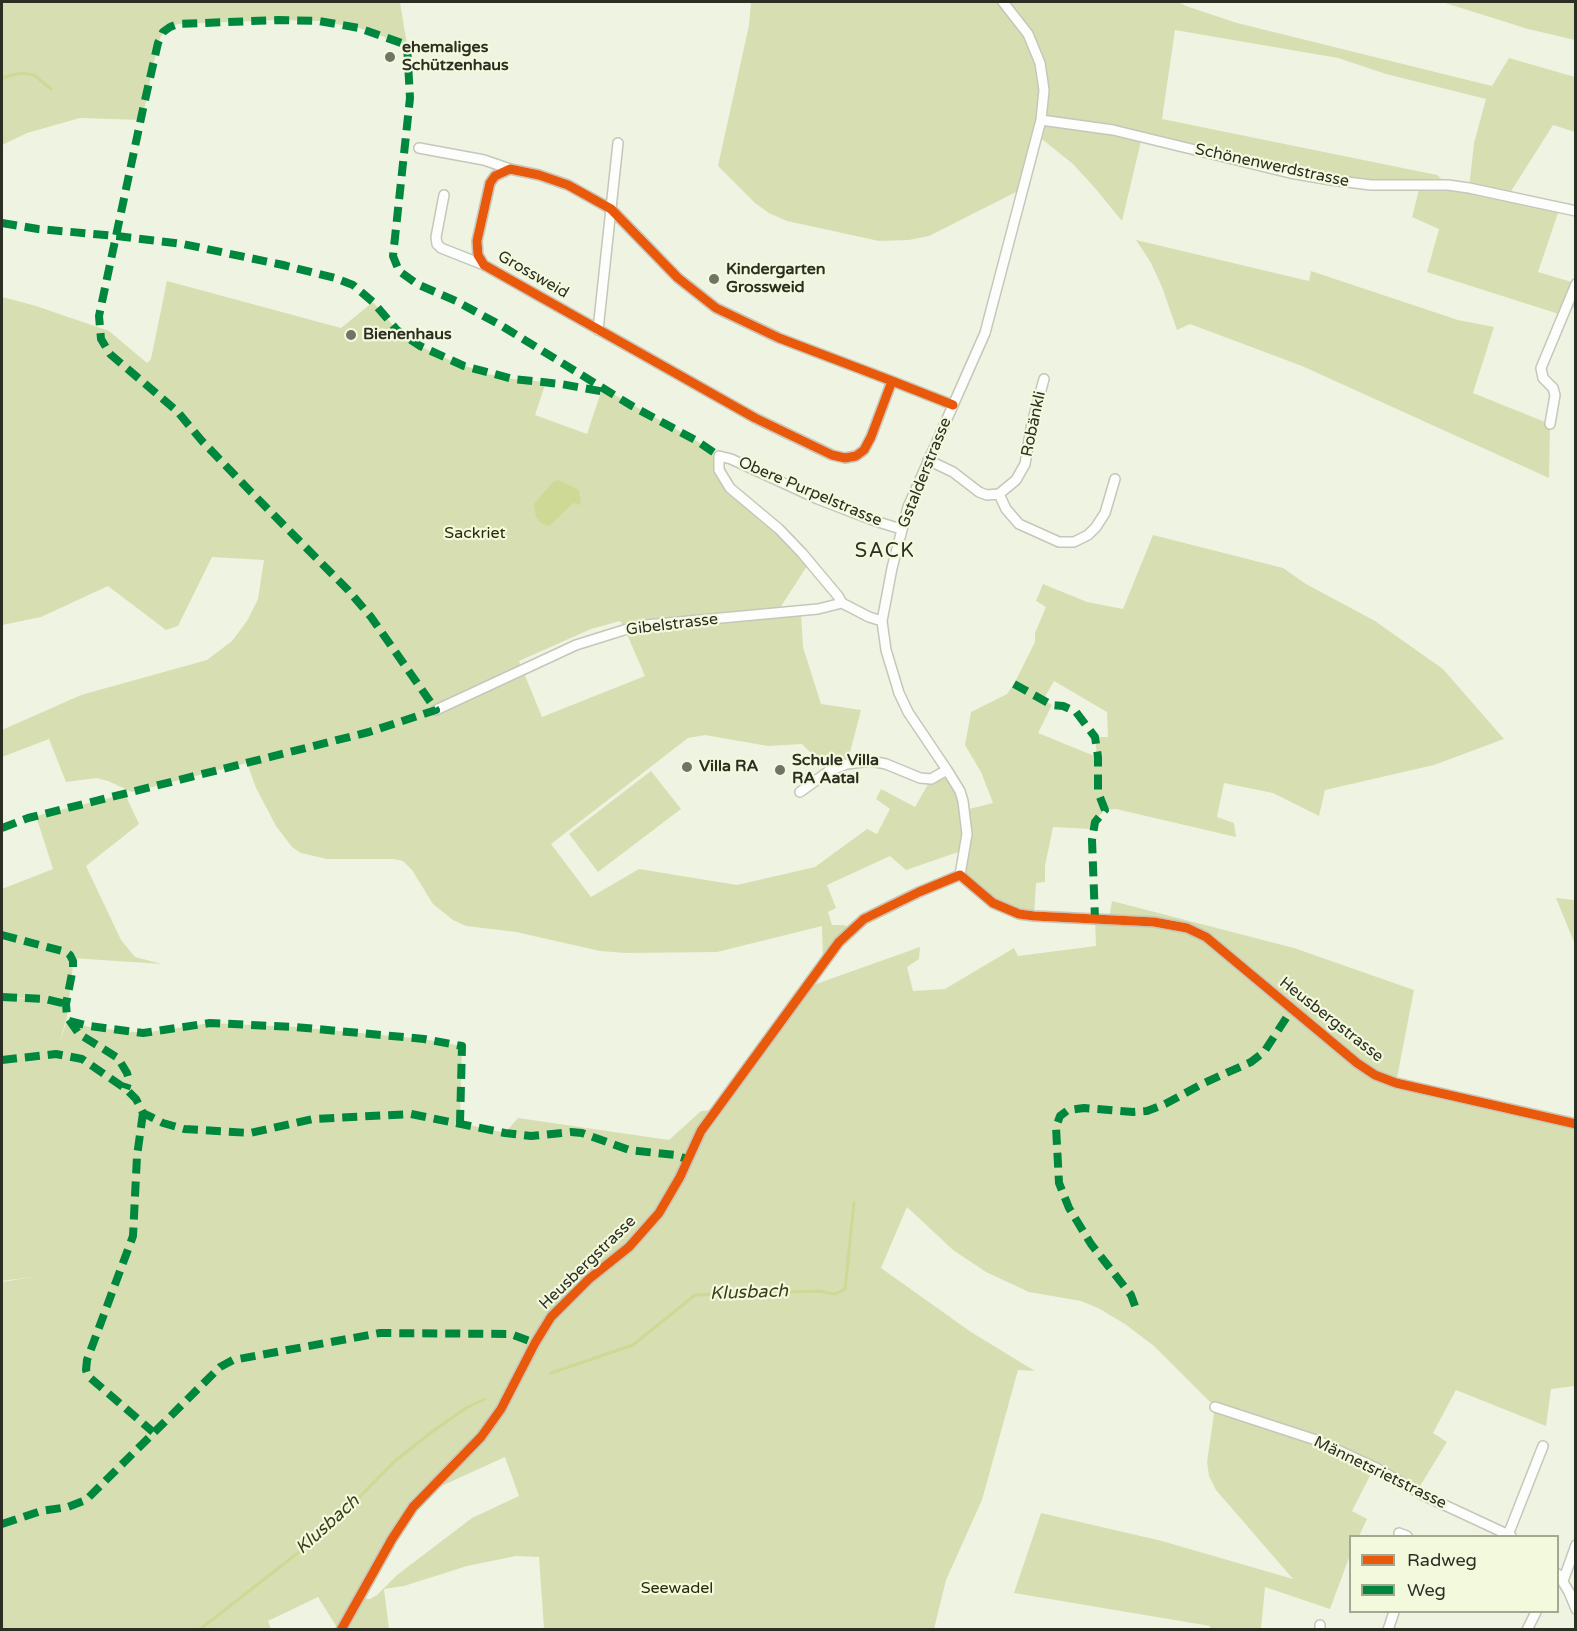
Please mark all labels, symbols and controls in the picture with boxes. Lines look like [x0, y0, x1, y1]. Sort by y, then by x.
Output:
place label: ehemaliges Schützenhaus [402, 38, 509, 76]
marker: ehemaliges Schützenhaus [383, 50, 397, 64]
street label: Schönenwerdstrasse [1193, 140, 1351, 192]
street label: Grossweid [494, 247, 572, 303]
place label: Kindergarten Grossweid [726, 260, 826, 298]
marker: Kindergarten Grossweid [707, 272, 721, 286]
place label: Bienenhaus [363, 325, 452, 345]
marker: Bienenhaus [344, 328, 358, 342]
street label: Robänkli [1018, 389, 1050, 459]
street label: Gstalderstrasse [894, 415, 956, 531]
street label: Obere Purpelstrasse [735, 453, 885, 531]
park label: Sackriet [444, 524, 506, 544]
district label: SACK [855, 540, 915, 564]
street label: Gibelstrasse [625, 610, 719, 640]
place label: Schule Villa RA Aatal [792, 751, 879, 789]
place label: Villa RA [699, 757, 758, 777]
marker: Villa RA [680, 760, 694, 774]
marker: Schule Villa RA Aatal [773, 763, 787, 777]
street label: Heusbergstrasse [1275, 973, 1387, 1067]
street label: Heusbergstrasse [536, 1212, 640, 1314]
water label: Klusbach [710, 1281, 788, 1305]
street label: Männetsrietstrasse [1310, 1433, 1450, 1513]
water label: Klusbach [292, 1491, 364, 1559]
legend [1349, 1535, 1559, 1613]
text: Radweg [1407, 1549, 1477, 1571]
park label: Seewadel [641, 1579, 713, 1599]
text: Weg [1407, 1579, 1446, 1601]

